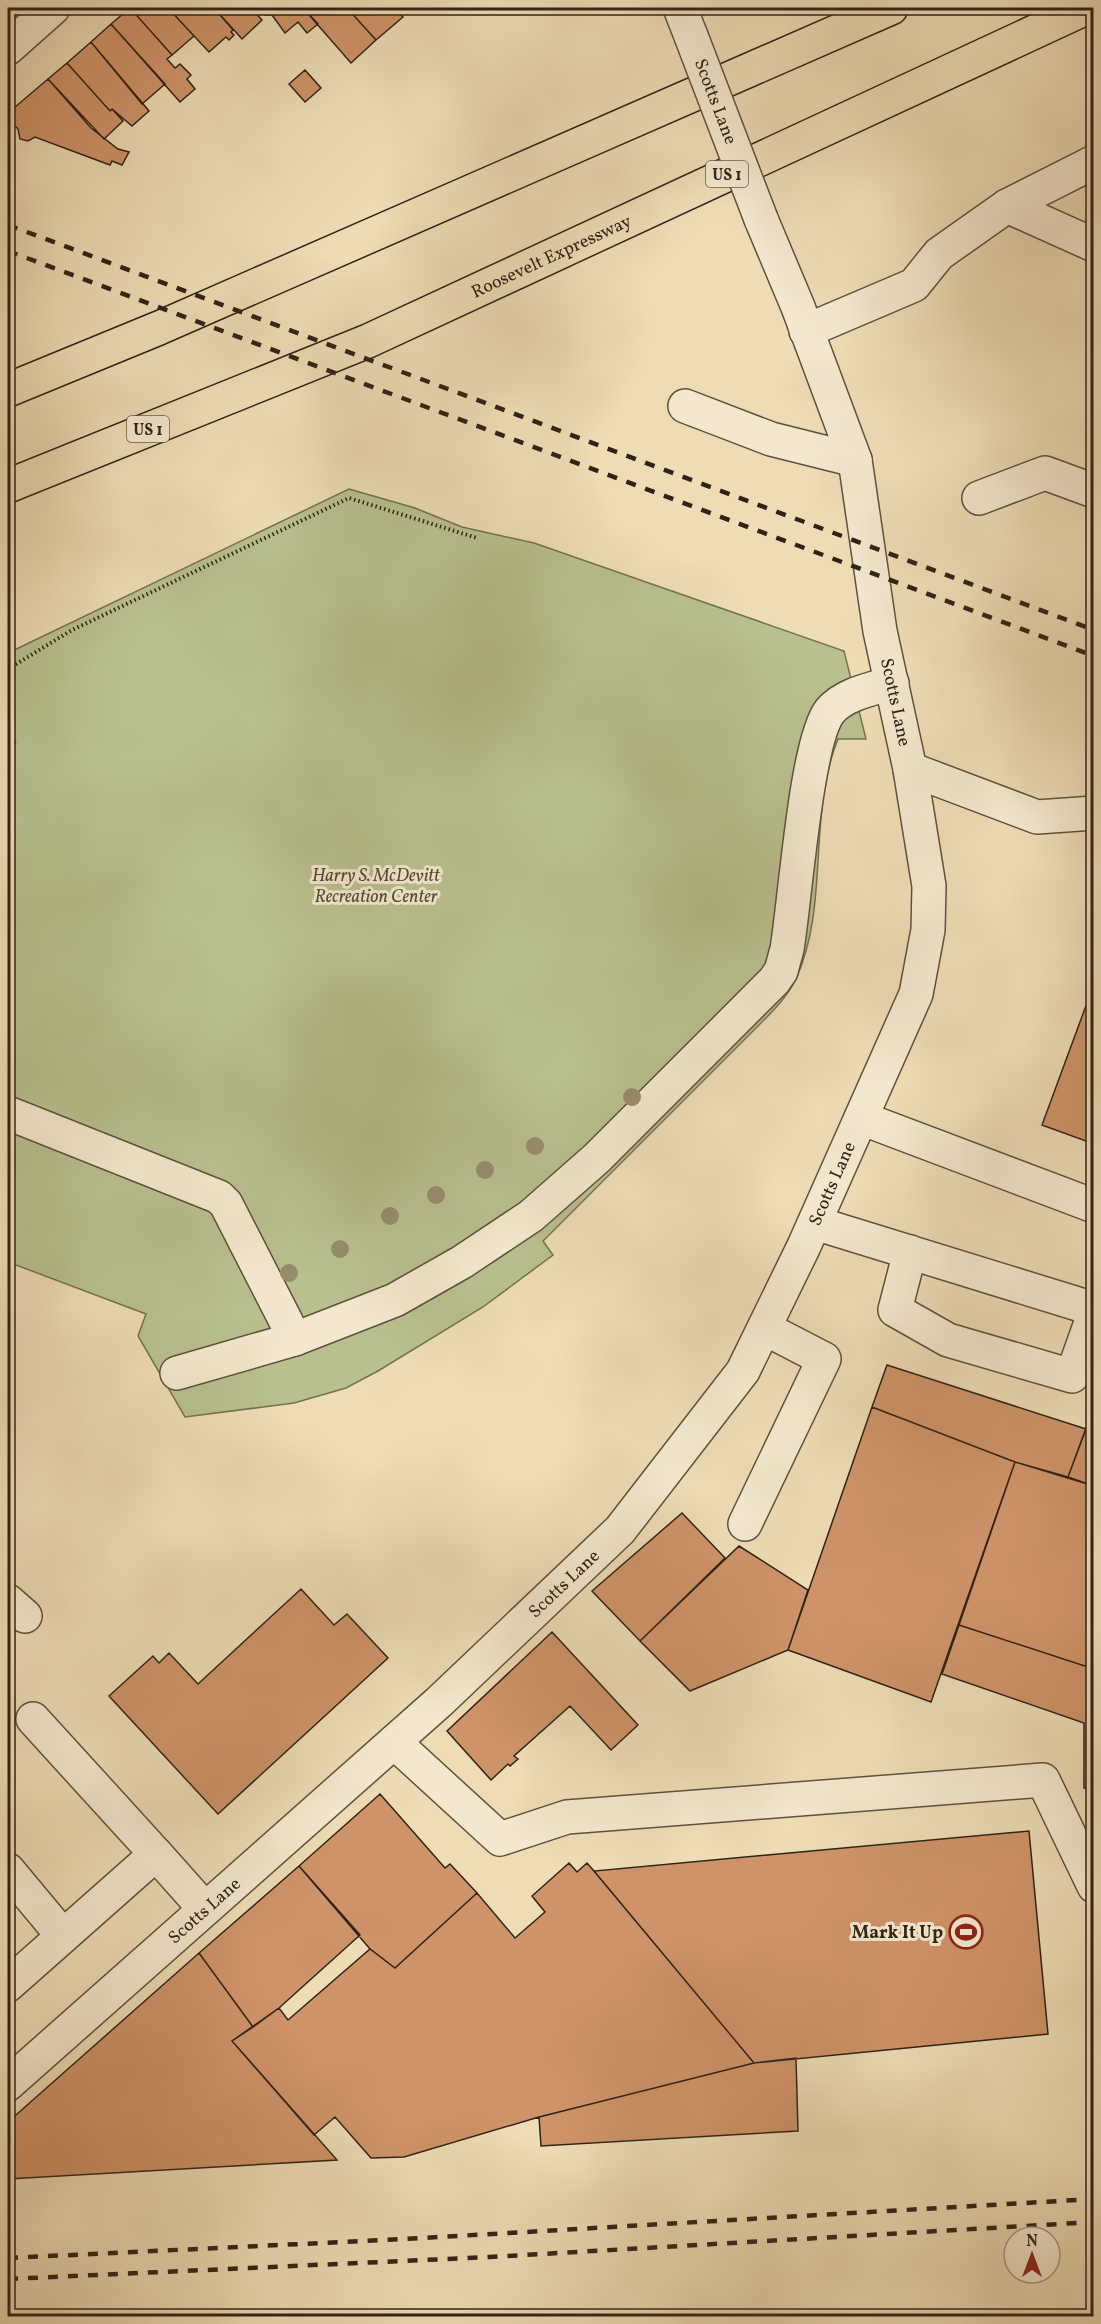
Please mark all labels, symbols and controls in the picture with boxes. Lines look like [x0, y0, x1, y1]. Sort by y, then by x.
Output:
street label: Scotts Lane [687, 56, 742, 148]
road number: US 1 [706, 161, 748, 187]
street label: Roosevelt Expressway [467, 209, 636, 305]
road number: US 1 [127, 416, 169, 442]
street label: Scotts Lane [873, 656, 916, 749]
park label: Harry S. McDevitt Recreation Center [312, 864, 441, 910]
street label: Scotts Lane [803, 1138, 863, 1230]
street label: Scotts Lane [524, 1545, 606, 1625]
street label: Scotts Lane [163, 1872, 247, 1950]
sports icon: Mark It Up [948, 1914, 984, 1950]
place label: Mark It Up [852, 1921, 943, 1946]
north arrow [1002, 2225, 1062, 2285]
text: N [1026, 2231, 1038, 2253]

